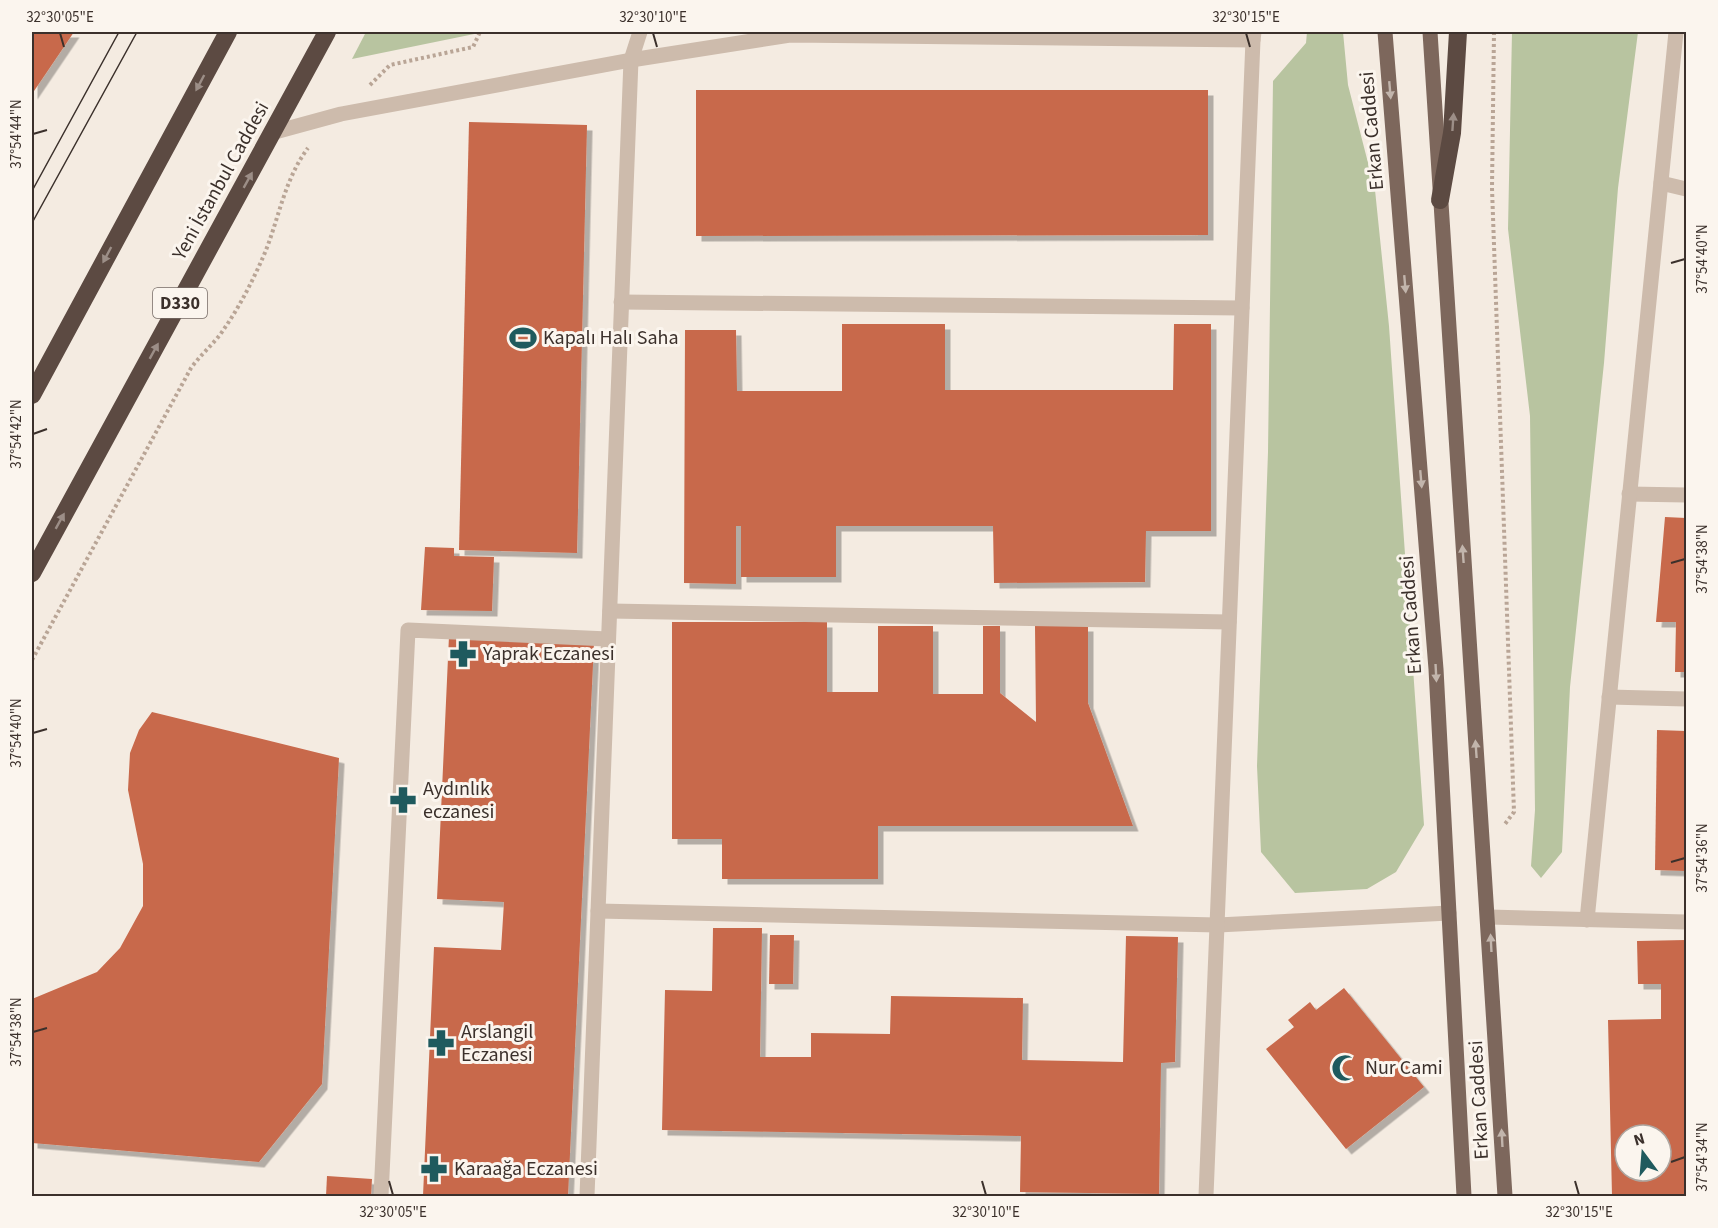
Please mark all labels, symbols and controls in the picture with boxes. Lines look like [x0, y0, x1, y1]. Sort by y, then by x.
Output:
text: 32°30'05"E [26, 7, 94, 28]
text: 32°30'10"E [619, 7, 687, 28]
text: 32°30'15"E [1212, 7, 1280, 28]
street label: Erkan Caddesi [1353, 70, 1391, 192]
one-way arrow [195, 75, 205, 92]
one-way arrow [1385, 80, 1395, 99]
street label: Yeni İstanbul Caddesi [165, 97, 276, 266]
text: 37°54'44"N [6, 99, 27, 169]
one-way arrow [1448, 112, 1457, 131]
one-way arrow [243, 171, 253, 188]
text: 37°54'40"N [1692, 224, 1713, 294]
one-way arrow [102, 246, 112, 263]
one-way arrow [1401, 275, 1410, 294]
road number: D330 [153, 288, 207, 318]
sports icon: Kapalı Halı Saha [508, 323, 538, 353]
place label: Kapalı Halı Saha [543, 324, 678, 352]
one-way arrow [149, 342, 159, 359]
text: 37°54'42"N [6, 399, 27, 469]
one-way arrow [1416, 469, 1426, 488]
one-way arrow [55, 512, 65, 529]
text: 37°54'38"N [1692, 524, 1713, 594]
one-way arrow [1458, 545, 1468, 564]
street label: Erkan Caddesi [1393, 555, 1429, 675]
pharmacy icon: Yaprak Eczanesi [448, 639, 478, 669]
place label: Yaprak Eczanesi [482, 640, 615, 668]
one-way arrow [1432, 663, 1441, 682]
text: 37°54'40"N [6, 698, 27, 768]
one-way arrow [1472, 739, 1481, 758]
place label: Aydınlık eczanesi [423, 775, 494, 826]
pharmacy icon: Aydınlık eczanesi [388, 785, 418, 815]
text: 37°54'36"N [1692, 823, 1713, 893]
one-way arrow [1486, 934, 1495, 953]
text: 37°54'38"N [6, 997, 27, 1067]
place label: Arslangil Eczanesi [461, 1018, 533, 1069]
pharmacy icon: Arslangil Eczanesi [426, 1028, 456, 1058]
street label: Erkan Caddesi [1462, 1040, 1496, 1160]
mosque icon: Nur Cami [1330, 1053, 1360, 1083]
place label: Nur Cami [1365, 1054, 1443, 1082]
text: 37°54'34"N [1692, 1122, 1713, 1192]
north arrow [1613, 1123, 1673, 1183]
text: N [1631, 1128, 1647, 1152]
one-way arrow [1497, 1129, 1507, 1148]
pharmacy icon: Karaağa Eczanesi [419, 1154, 449, 1184]
place label: Karaağa Eczanesi [454, 1155, 598, 1183]
text: 32°30'05"E [359, 1202, 427, 1223]
text: 32°30'10"E [952, 1202, 1020, 1223]
text: 32°30'15"E [1545, 1202, 1613, 1223]

